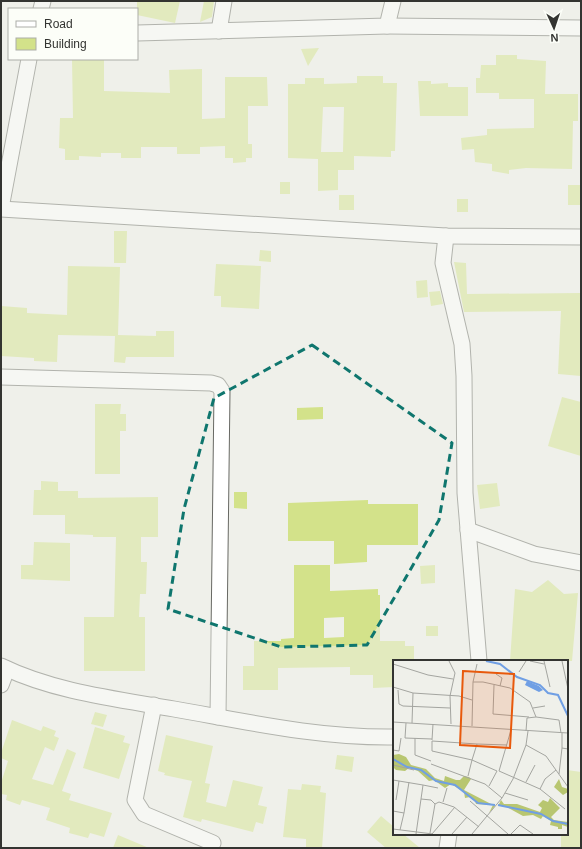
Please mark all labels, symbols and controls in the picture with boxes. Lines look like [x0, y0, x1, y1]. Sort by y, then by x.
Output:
legend [8, 8, 138, 60]
north arrow [534, 8, 574, 48]
text: Road [44, 17, 73, 31]
text: N [550, 32, 559, 44]
text: Building [44, 37, 87, 51]
inset map [393, 660, 568, 835]

